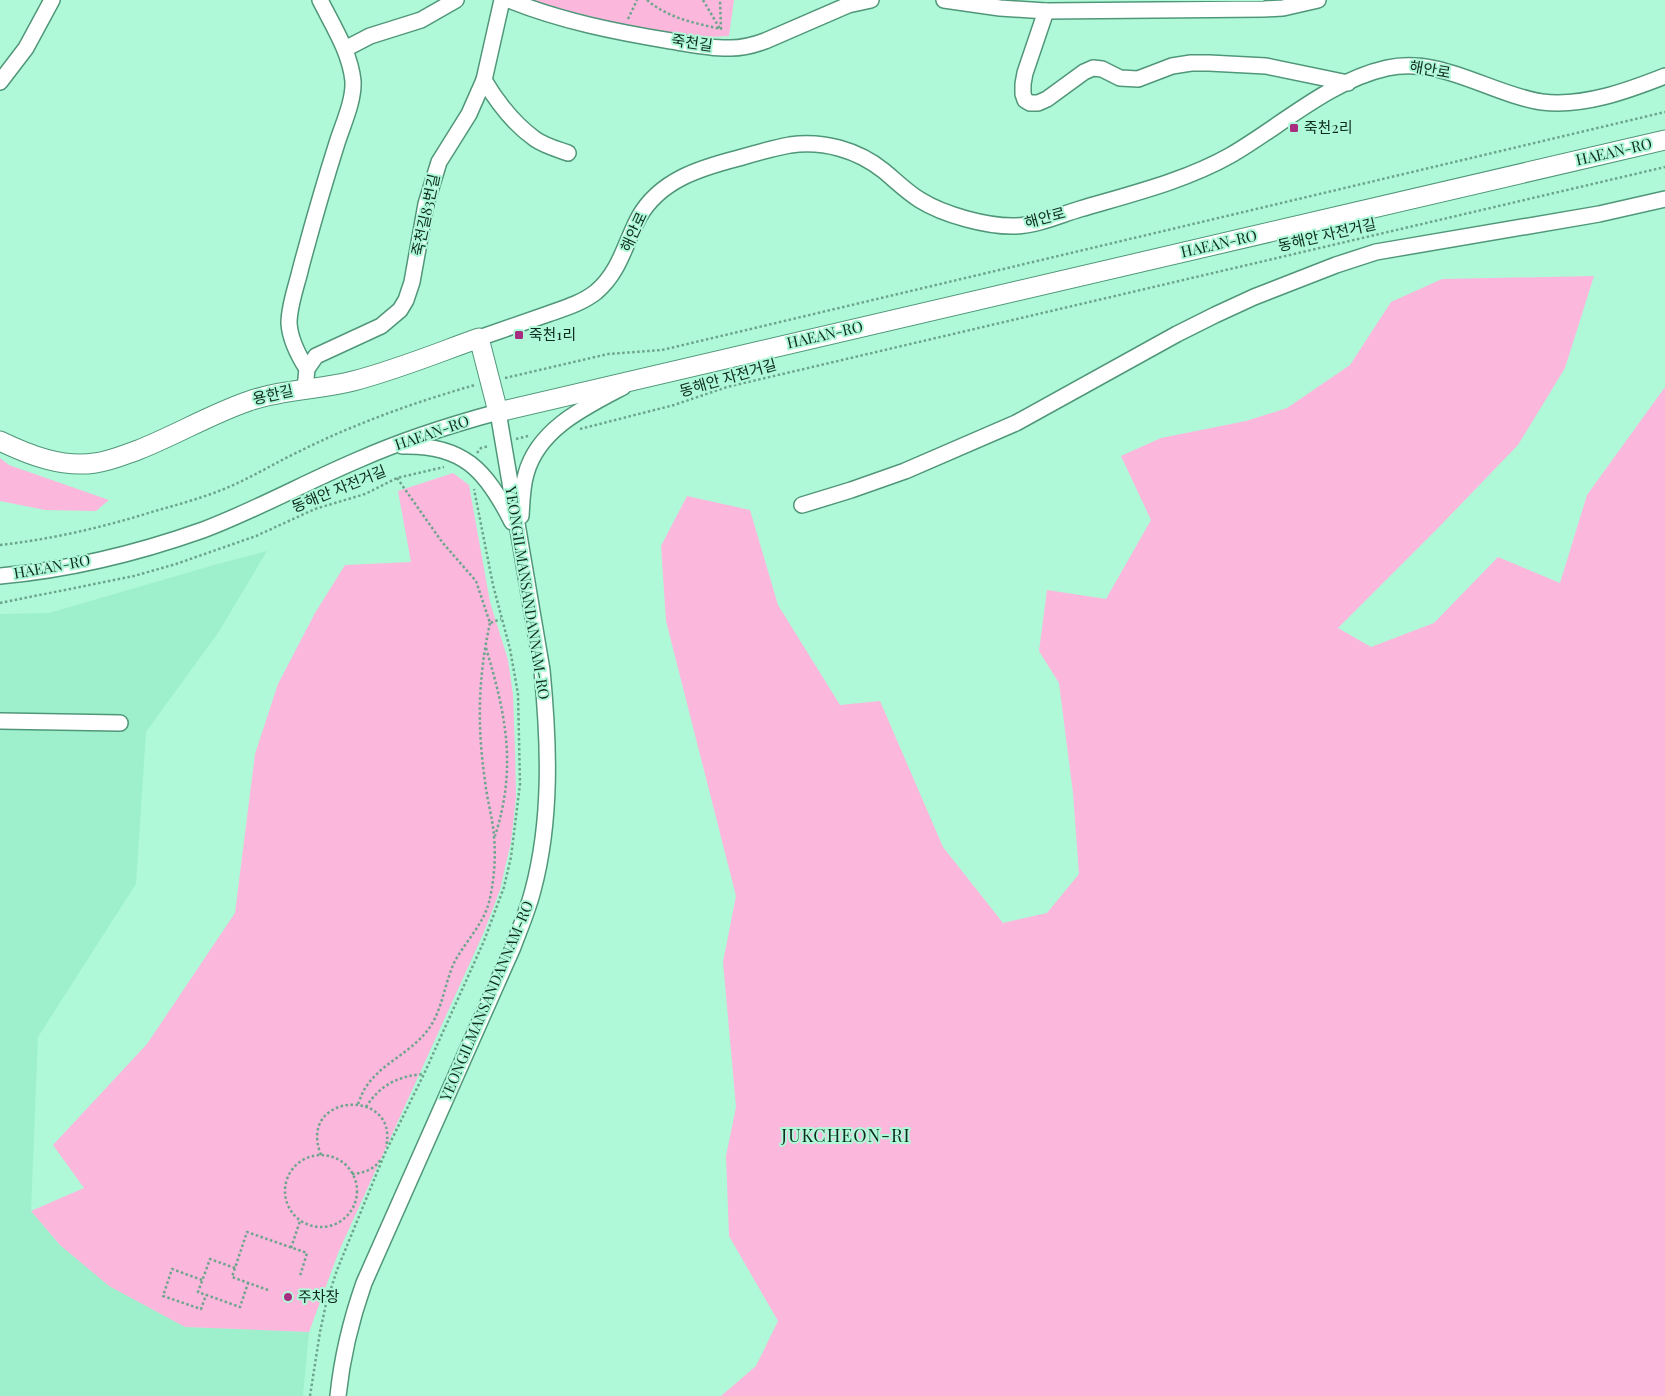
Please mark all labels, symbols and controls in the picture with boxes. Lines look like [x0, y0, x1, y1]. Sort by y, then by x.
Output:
street label: 죽천길 [670, 29, 714, 55]
street label: 해안로 [1408, 56, 1452, 82]
place label: 죽천2리 [1304, 117, 1353, 137]
marker: 죽천2리 [1288, 122, 1300, 134]
street label: HAEAN-RO [1574, 133, 1654, 169]
street label: 죽천길83번길 [407, 172, 443, 258]
street label: 해안로 [1022, 202, 1067, 232]
street label: 해안로 [615, 209, 651, 255]
street label: 동해안 자전거길 [1276, 213, 1378, 255]
street label: HAEAN-RO [1179, 225, 1259, 261]
street label: HAEAN-RO [785, 316, 865, 352]
place label: 죽천1리 [529, 324, 576, 344]
marker: 죽천1리 [513, 329, 525, 341]
street label: 동해안 자전거길 [677, 354, 779, 400]
street label: 용한길 [250, 380, 295, 408]
street label: HAEAN-RO [392, 410, 472, 454]
street label: 동해안 자전거길 [288, 460, 389, 516]
street label: YEONGILMANSANDANNAM-RO [501, 484, 555, 701]
street label: HAEAN-RO [12, 549, 92, 583]
street label: YEONGILMANSANDANNAM-RO [434, 897, 537, 1105]
district label: JUKCHEON-RI [780, 1123, 911, 1147]
place label: 주차장 [298, 1286, 340, 1306]
marker: 주차장 [282, 1291, 294, 1303]

